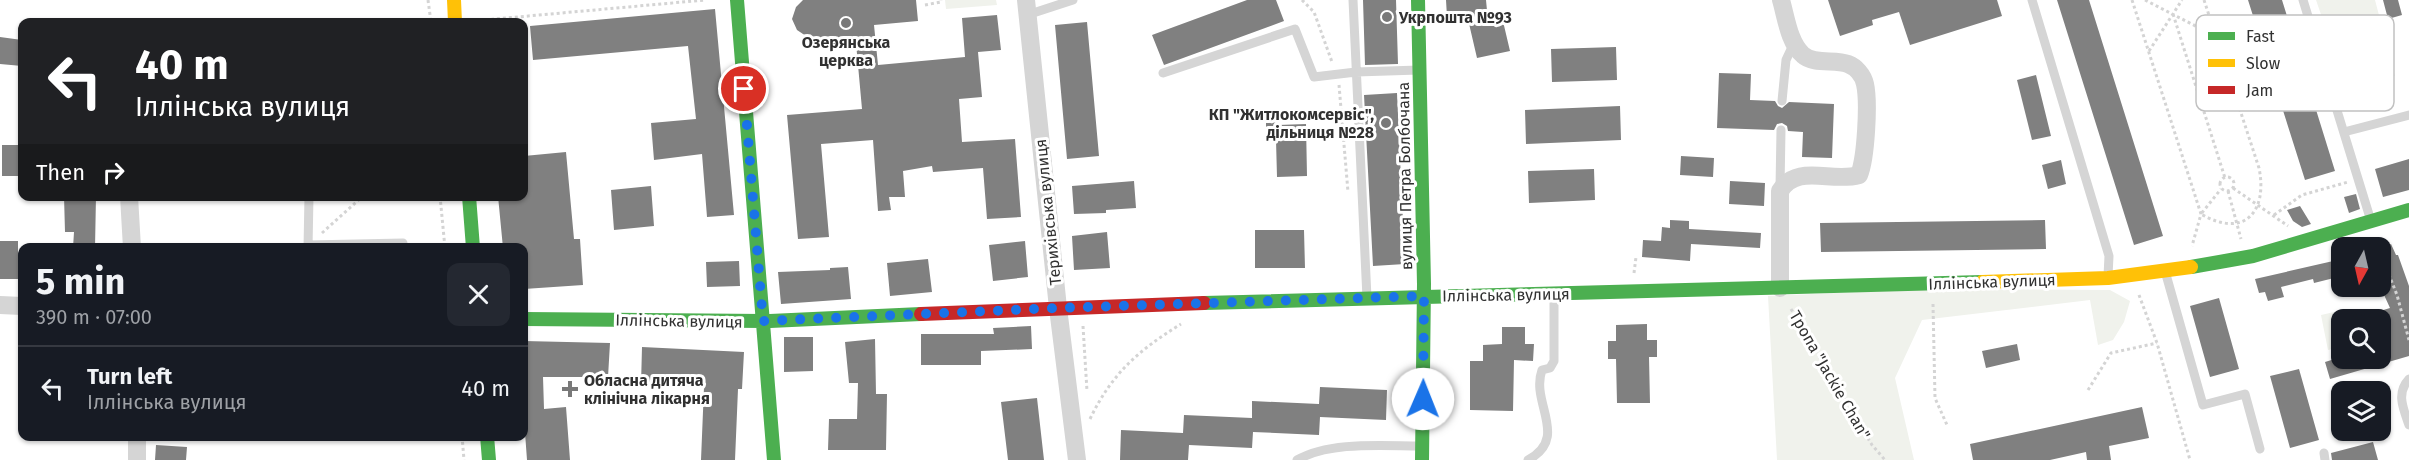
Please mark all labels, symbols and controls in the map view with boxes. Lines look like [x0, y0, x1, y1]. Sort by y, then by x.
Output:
place label: Укрпошта №93 [1398, 8, 1512, 27]
marker: Укрпошта №93 [1380, 10, 1394, 24]
legend [2196, 15, 2394, 111]
marker: Озерянська церква [839, 16, 853, 30]
text: Fast [2246, 27, 2275, 46]
place label: Озерянська церква [802, 33, 891, 70]
text: 40 m [135, 40, 229, 90]
icon: left [36, 42, 114, 120]
text: Slow [2246, 54, 2281, 73]
pin [718, 63, 769, 114]
icon: arrive [727, 72, 760, 105]
text: Jam [2246, 81, 2273, 100]
street label: вулиця Петра Болбочана [1394, 82, 1416, 270]
text: Іллінська вулиця [135, 91, 350, 123]
place label: КП "Житлокомсервіс", дільниця №28 [1209, 105, 1374, 142]
marker: КП "Житлокомсервіс", дільниця №28 [1379, 116, 1393, 130]
street label: Терихівська вулиця [1031, 138, 1065, 286]
icon: right [97, 156, 130, 189]
text: Then [36, 159, 85, 186]
north arrow [2331, 237, 2391, 297]
map controls [2331, 237, 2391, 441]
text: 5 min [36, 260, 125, 304]
button: close [447, 263, 510, 326]
street label: Іллінська вулиця [1928, 270, 2056, 294]
street label: Іллінська вулиця [1442, 284, 1570, 306]
text: 390 m · 07:00 [36, 305, 152, 329]
street label: Тропа "Jackie Chan" [1785, 307, 1875, 443]
button: search [2331, 309, 2391, 369]
street label: Іллінська вулиця [615, 310, 743, 332]
text: Turn left [87, 363, 172, 390]
position arrow [1391, 367, 1455, 431]
place label: Обласна дитяча клінічна лікарня [584, 371, 710, 408]
icon: left [36, 372, 69, 405]
text: 40 m [461, 375, 510, 402]
marker: Обласна дитяча клінічна лікарня [561, 380, 579, 398]
button: layers [2331, 381, 2391, 441]
text: Іллінська вулиця [87, 390, 246, 414]

